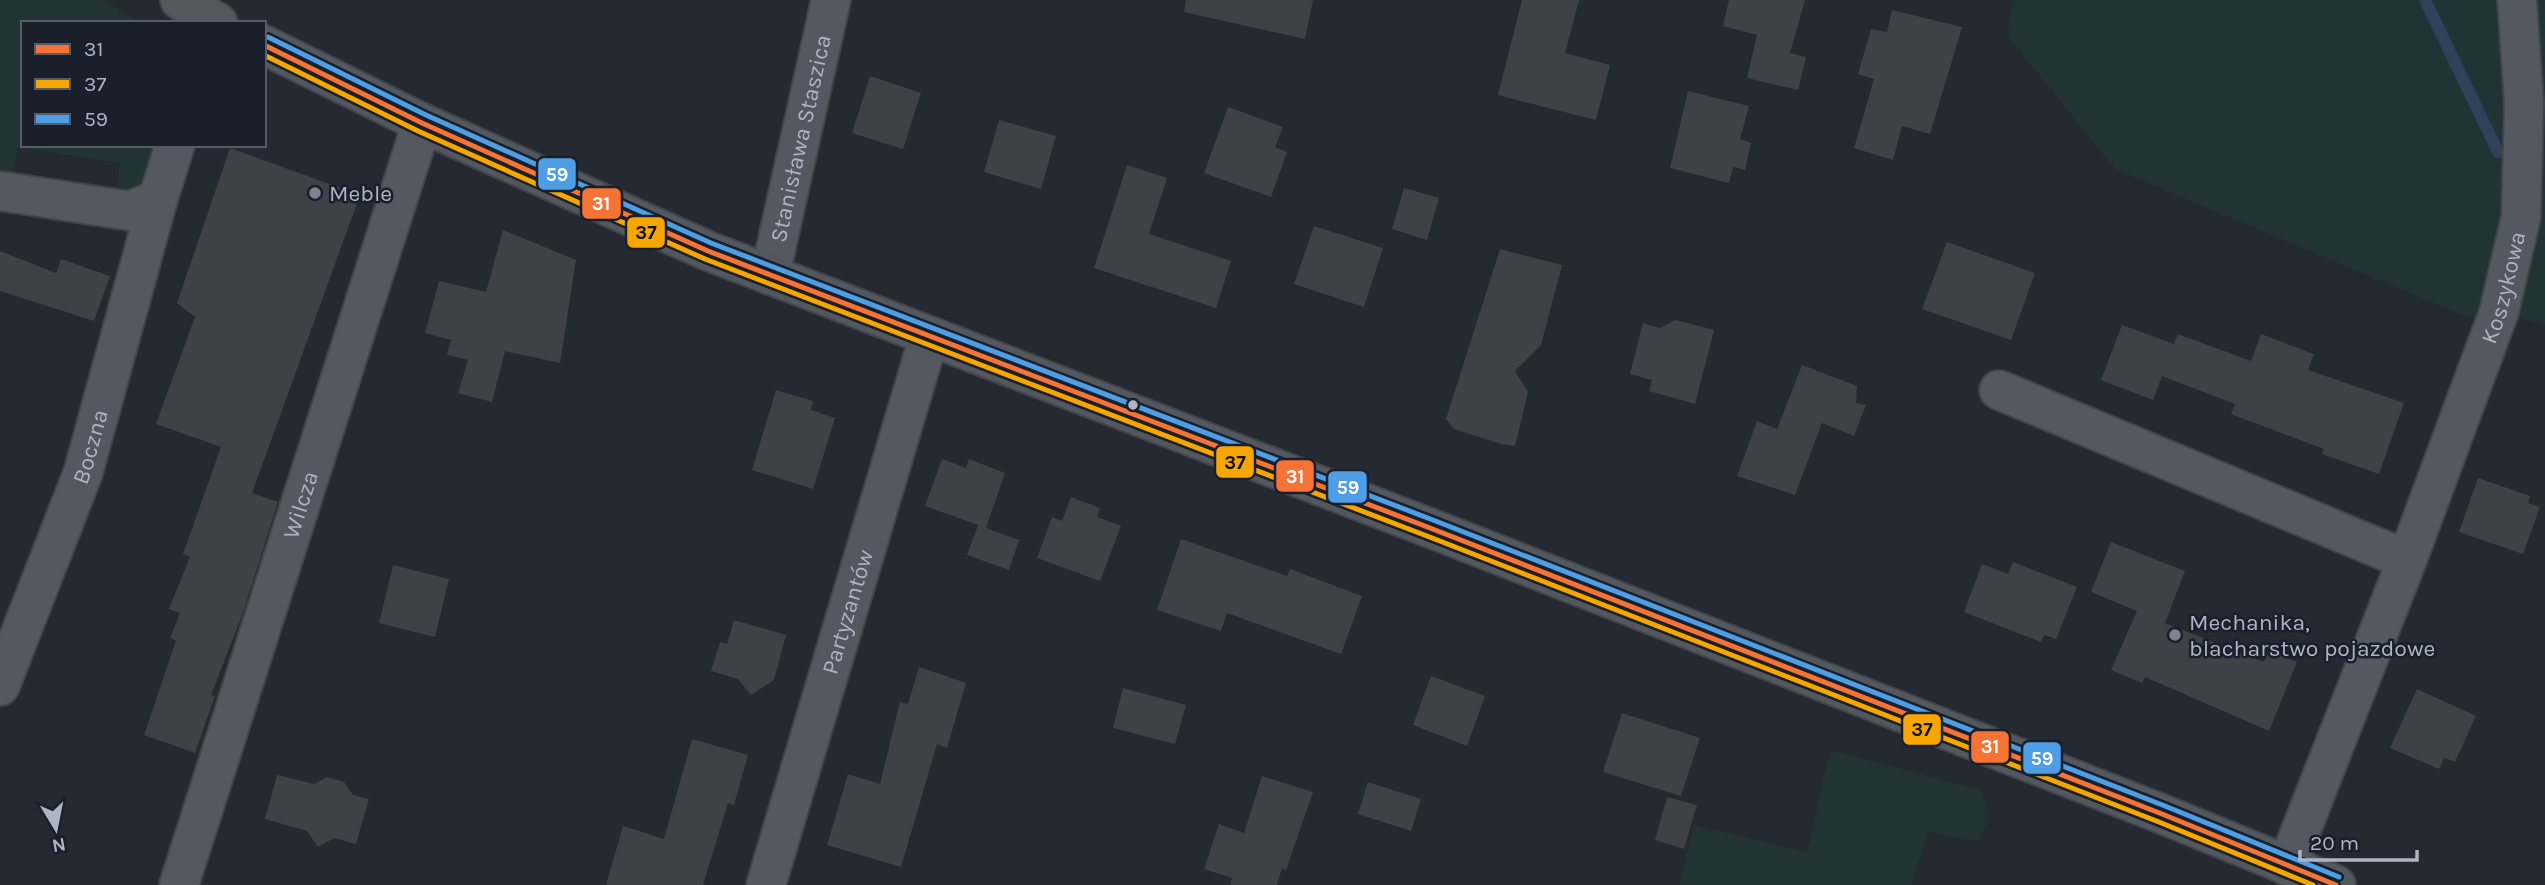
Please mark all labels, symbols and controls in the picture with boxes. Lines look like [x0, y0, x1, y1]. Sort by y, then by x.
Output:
legend [21, 21, 266, 147]
street label: Stanisława Staszica [764, 32, 836, 245]
text: 31 [84, 37, 103, 61]
text: 37 [84, 72, 106, 96]
text: 59 [84, 107, 108, 131]
line badge: 59 [537, 157, 577, 191]
text: 59 [546, 164, 568, 186]
place label: Meble [329, 180, 392, 207]
marker: Meble [307, 185, 323, 201]
line badge: 31 [581, 187, 622, 220]
text: 31 [592, 193, 610, 215]
line badge: 37 [626, 216, 666, 249]
text: 37 [635, 222, 657, 244]
street label: Koszykowa [2475, 229, 2531, 347]
unlabelled marker [1126, 398, 1140, 412]
street label: Boczna [67, 406, 113, 488]
line badge: 37 [1215, 445, 1255, 479]
text: 37 [1224, 452, 1246, 474]
line badge: 31 [1275, 459, 1315, 493]
text: 31 [1286, 466, 1304, 488]
street label: Wilcza [277, 468, 324, 542]
line badge: 59 [1327, 470, 1368, 504]
text: 59 [1337, 477, 1359, 499]
street label: Partyzantów [816, 546, 879, 677]
place label: Mechanika, blacharstwo pojazdowe [2189, 609, 2435, 662]
marker: Mechanika, blacharstwo pojazdowe [2167, 627, 2183, 643]
line badge: 37 [1902, 713, 1942, 746]
text: 37 [1911, 719, 1933, 741]
line badge: 31 [1970, 730, 2010, 764]
text: 31 [1981, 736, 1999, 758]
line badge: 59 [2022, 741, 2062, 775]
text: 59 [2031, 748, 2053, 770]
north arrow [21, 794, 91, 864]
scale bar [2300, 818, 2417, 862]
text: 20 m [2310, 831, 2359, 855]
text: N [50, 833, 67, 857]

